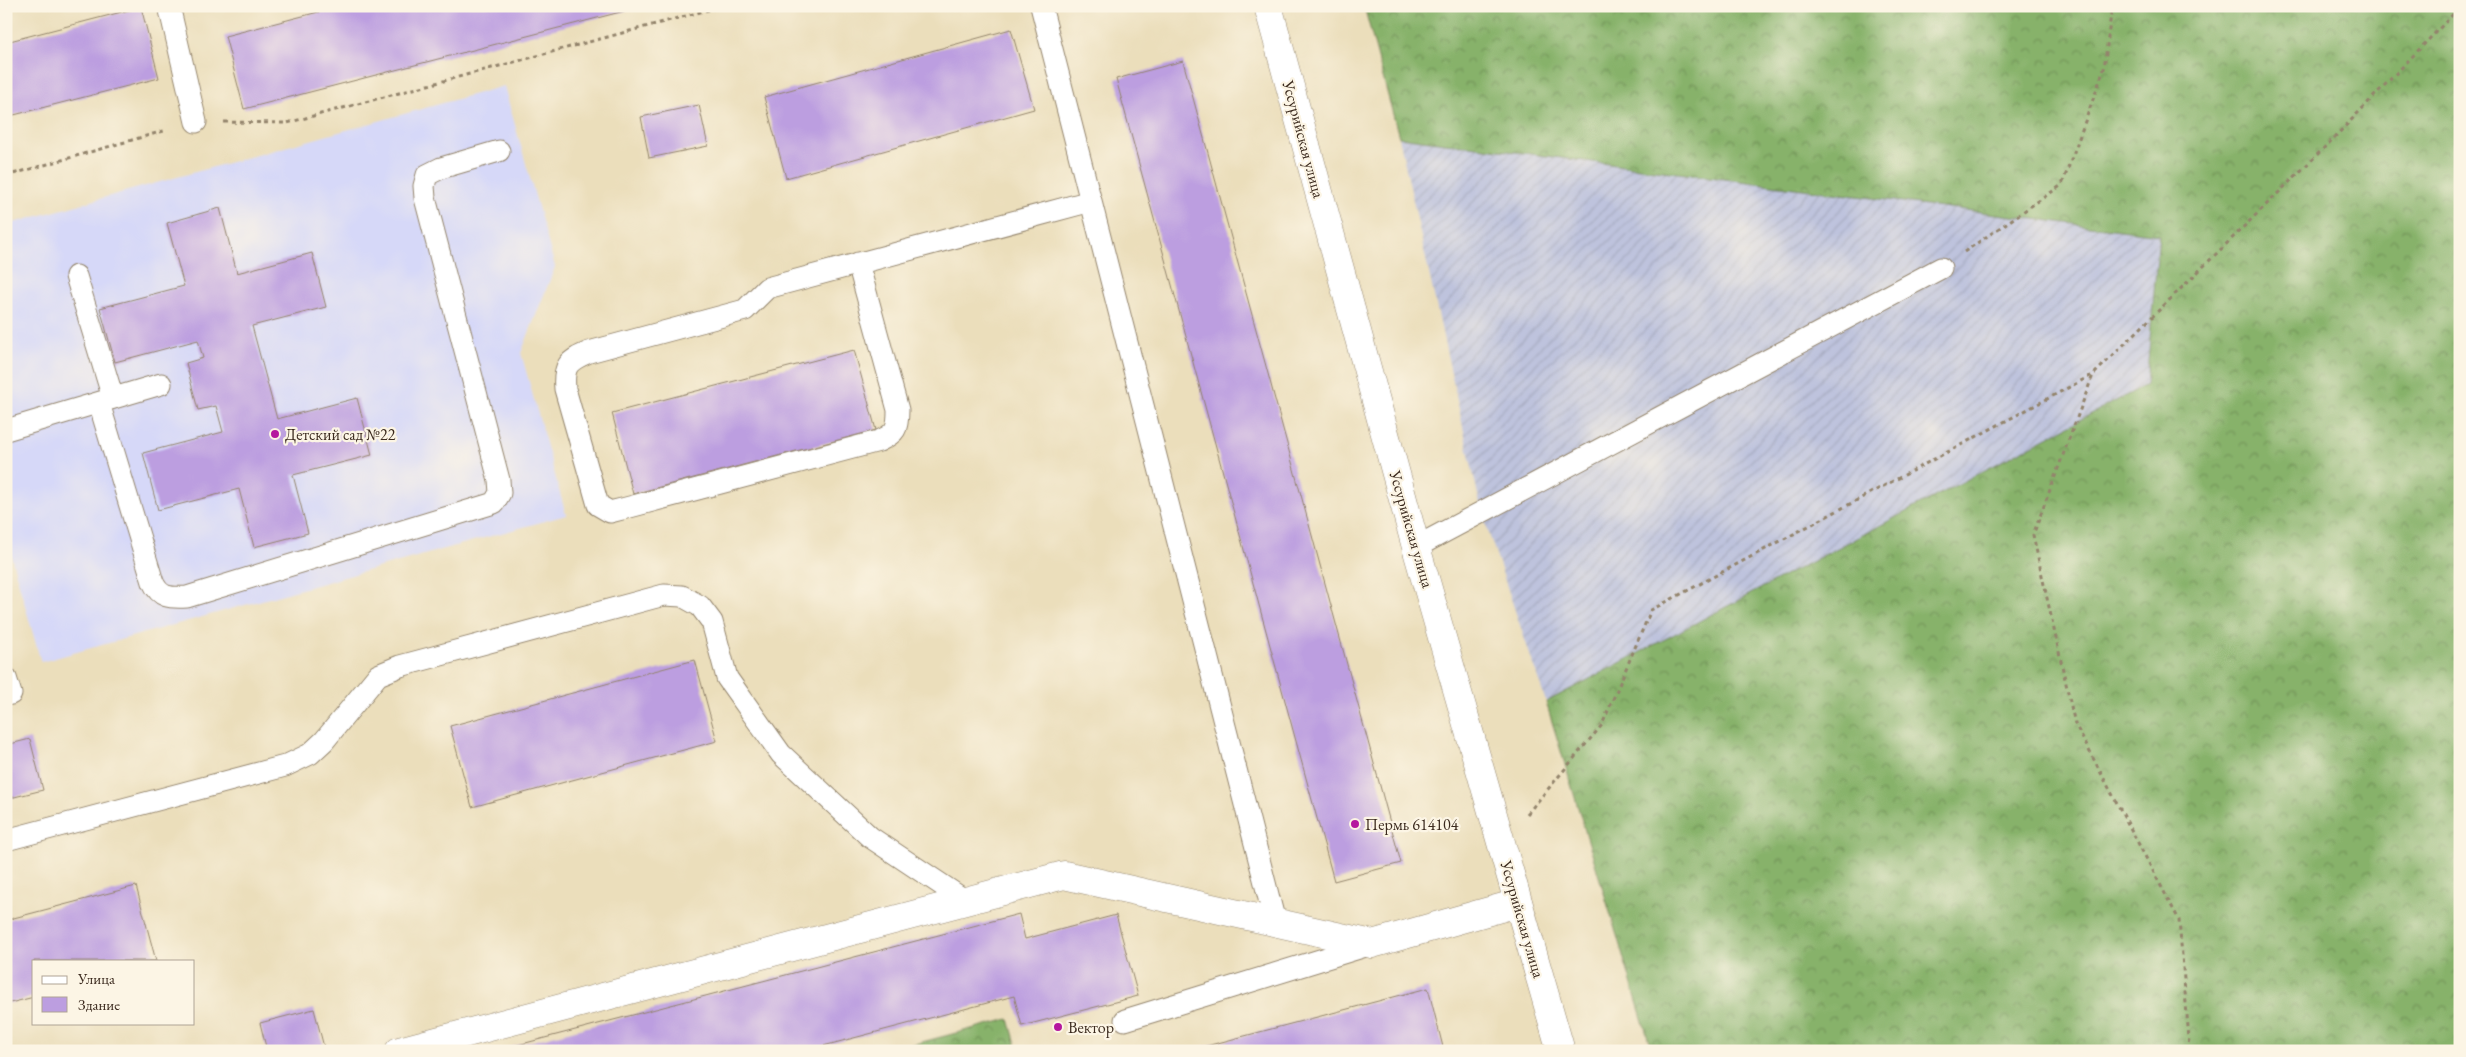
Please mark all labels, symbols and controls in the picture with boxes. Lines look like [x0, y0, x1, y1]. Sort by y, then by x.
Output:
street label: Уссурийская улица [1277, 77, 1329, 201]
place label: Детский сад №22 [285, 424, 396, 445]
marker: Детский сад №22 [269, 428, 281, 440]
street label: Уссурийская улица [1384, 467, 1438, 591]
place label: Пермь 614104 [1365, 814, 1459, 835]
marker: Пермь 614104 [1349, 818, 1361, 830]
street label: Уссурийская улица [1495, 857, 1549, 981]
legend [32, 960, 195, 1024]
text: Улица [77, 969, 115, 988]
text: Здание [78, 995, 120, 1014]
place label: Вектор [1068, 1017, 1114, 1038]
marker: Вектор [1052, 1021, 1064, 1033]

